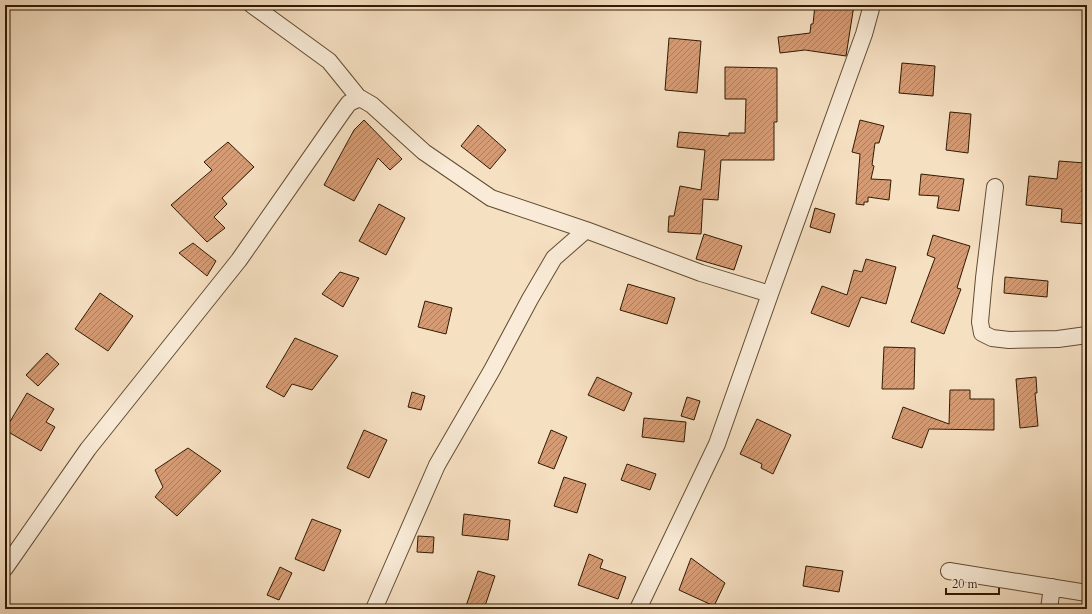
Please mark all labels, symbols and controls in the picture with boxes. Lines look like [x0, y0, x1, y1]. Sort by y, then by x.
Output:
scale bar [946, 570, 999, 596]
text: 20 m [952, 576, 979, 592]

